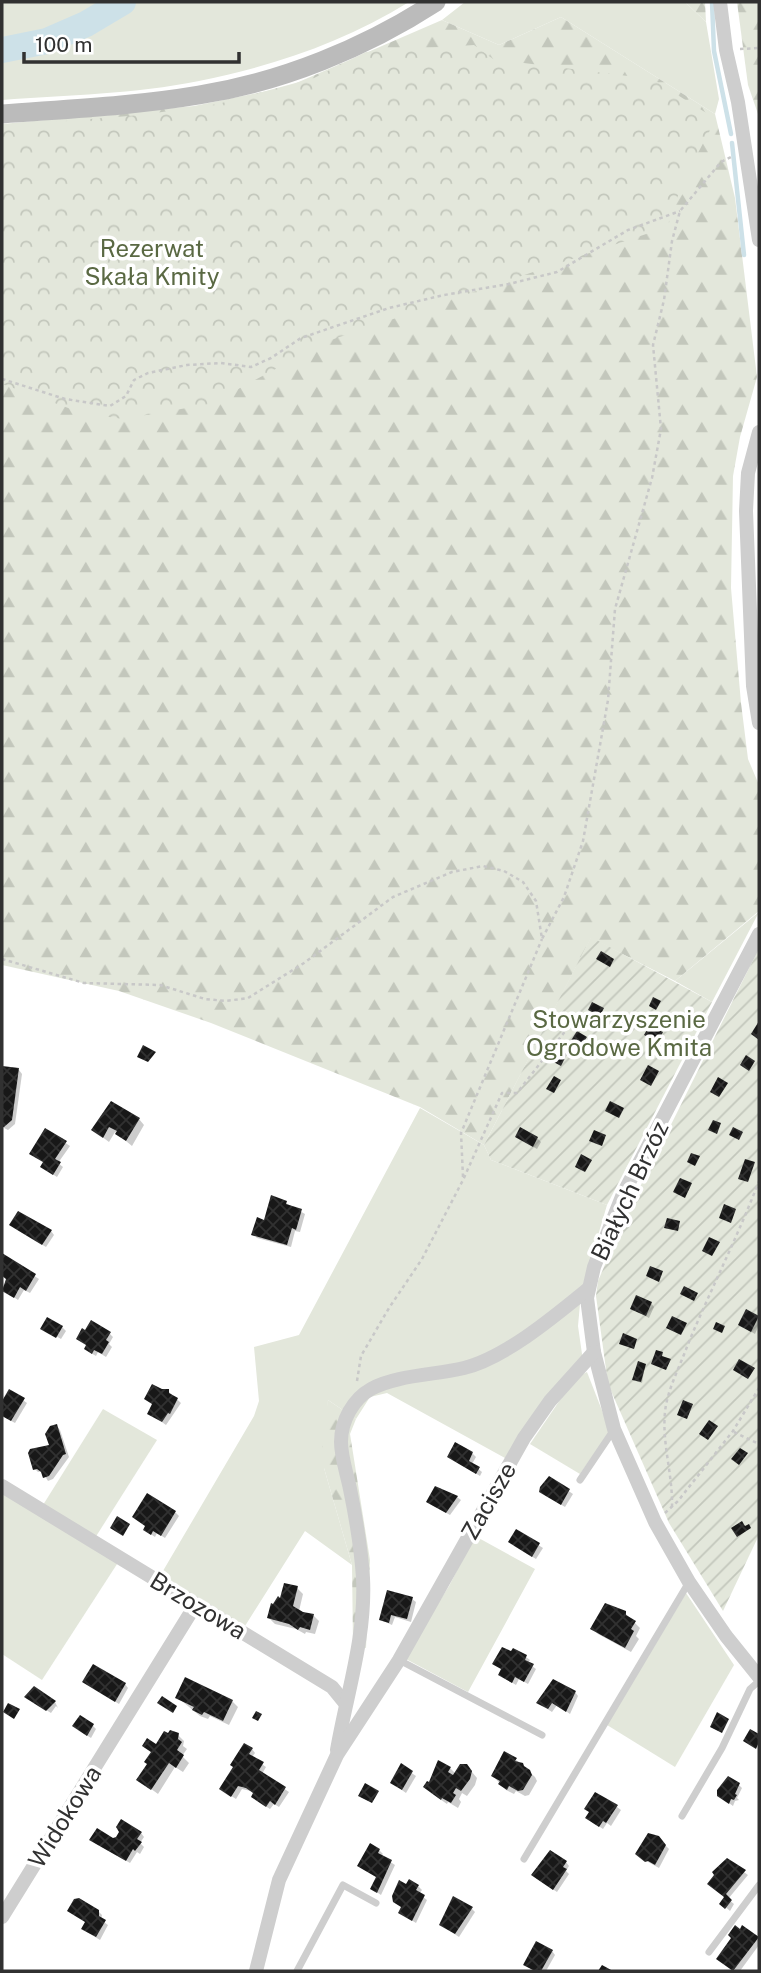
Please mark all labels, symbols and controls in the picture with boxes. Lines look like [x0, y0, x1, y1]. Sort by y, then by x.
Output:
scale bar [24, 21, 240, 65]
text: 100 m [35, 32, 92, 57]
park label: Rezerwat Skała Kmity [85, 234, 220, 290]
park label: Stowarzyszenie Ogrodowe Kmita [526, 1005, 712, 1061]
street label: Białych Brzóz [585, 1117, 674, 1265]
street label: Zacisze [455, 1457, 521, 1544]
street label: Brzozowa [145, 1566, 252, 1645]
street label: Widokowa [22, 1760, 106, 1873]

